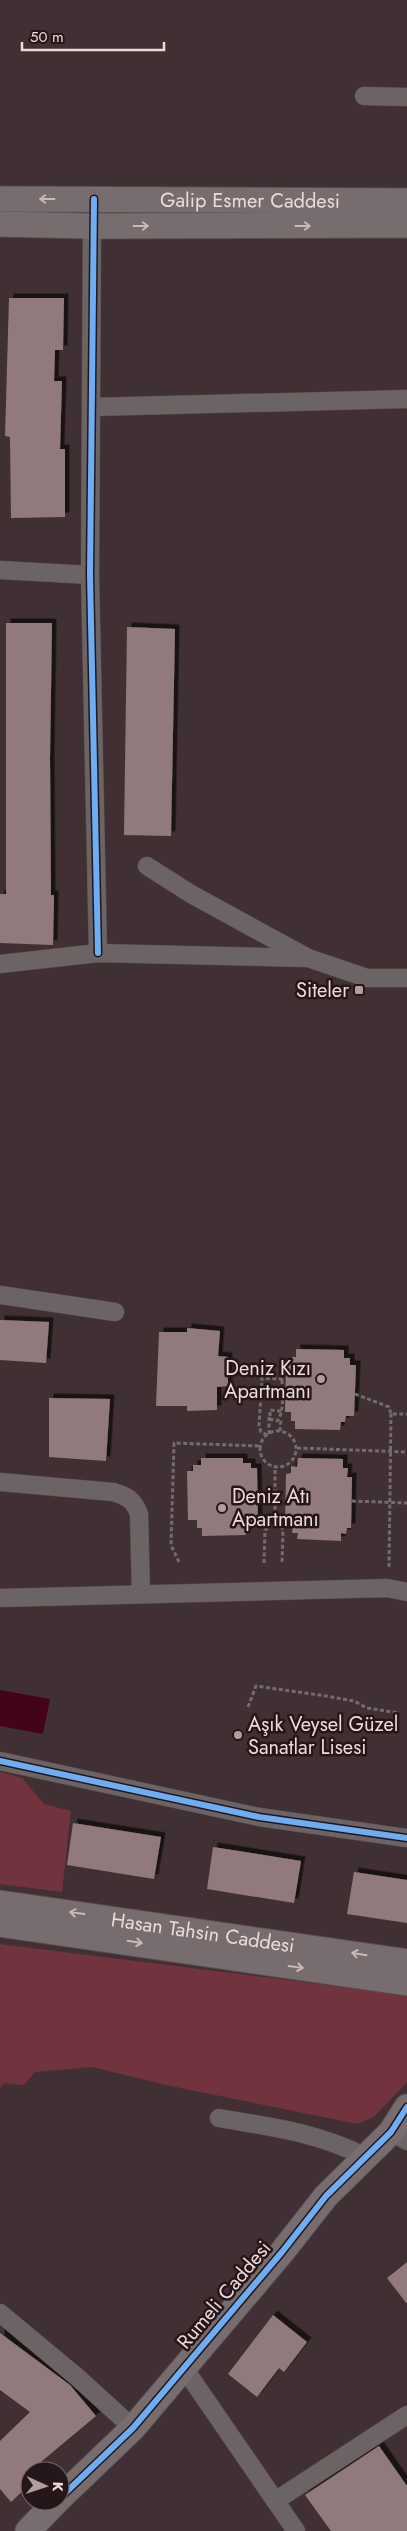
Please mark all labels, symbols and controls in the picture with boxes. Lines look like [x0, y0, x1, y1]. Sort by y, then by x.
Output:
scale bar [22, 20, 165, 52]
text: 50 m [30, 26, 64, 48]
street label: Galip Esmer Caddesi [160, 185, 340, 215]
one-way arrow [39, 194, 56, 204]
one-way arrow [132, 221, 149, 231]
one-way arrow [295, 221, 311, 231]
place label: Siteler [296, 976, 349, 1005]
marker: Siteler [353, 984, 365, 996]
place label: Deniz Kızı Apartmanı [224, 1354, 311, 1406]
marker: Deniz Kızı Apartmanı [315, 1373, 327, 1385]
place label: Deniz Atı Apartmanı [232, 1482, 319, 1534]
marker: Deniz Atı Apartmanı [216, 1502, 228, 1514]
place label: Aşık Veysel Güzel Sanatlar Lisesi [248, 1710, 398, 1762]
marker: Aşık Veysel Güzel Sanatlar Lisesi [232, 1729, 244, 1741]
street label: Hasan Tahsin Caddesi [109, 1905, 297, 1960]
one-way arrow [69, 1908, 85, 1918]
one-way arrow [127, 1938, 143, 1948]
one-way arrow [351, 1949, 367, 1959]
one-way arrow [287, 1962, 303, 1972]
street label: Rumeli Caddesi [170, 2235, 278, 2355]
north arrow [20, 2461, 70, 2511]
text: K [48, 2481, 68, 2492]

